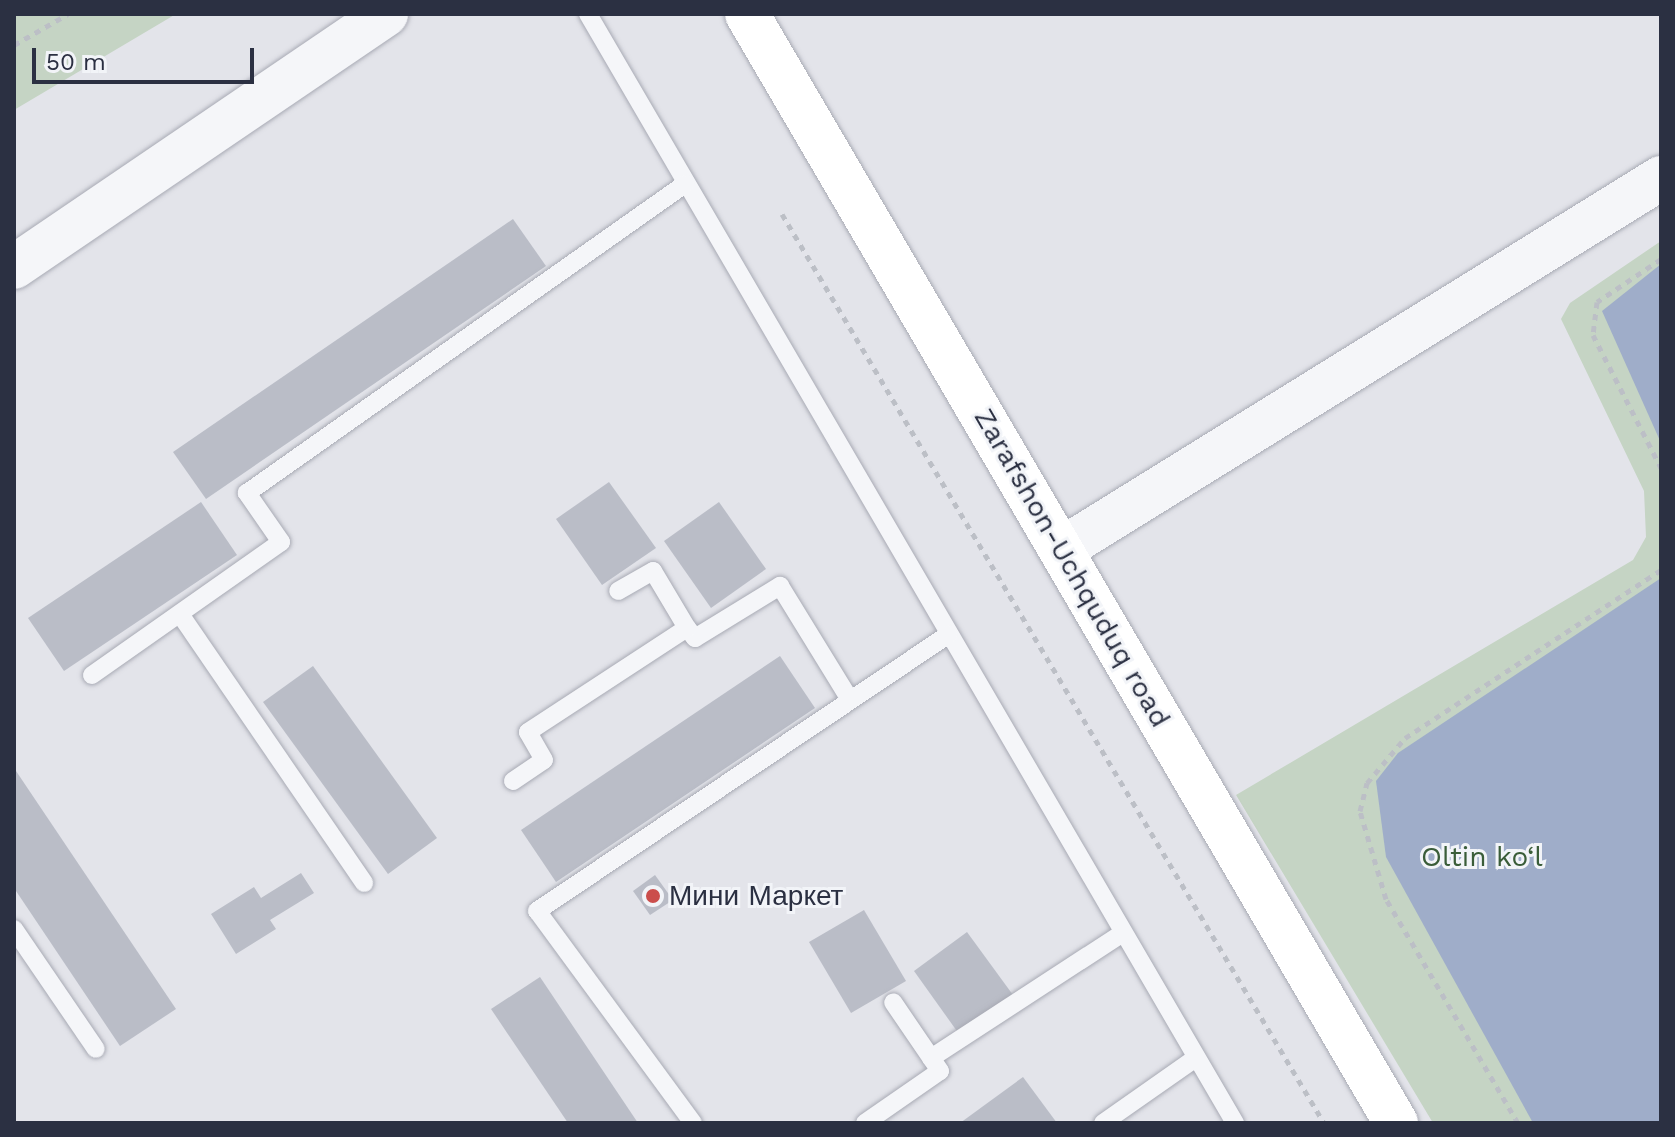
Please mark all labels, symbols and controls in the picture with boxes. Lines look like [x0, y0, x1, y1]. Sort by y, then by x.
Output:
scale bar [36, 32, 258, 82]
text: 50 m [46, 48, 106, 76]
street label: Zarafshon-Uchquduq road [967, 403, 1177, 733]
park label: Oltin ko‘l [1421, 840, 1543, 874]
place label: Мини Маркет [669, 879, 843, 913]
marker: Мини Маркет [644, 887, 662, 905]

